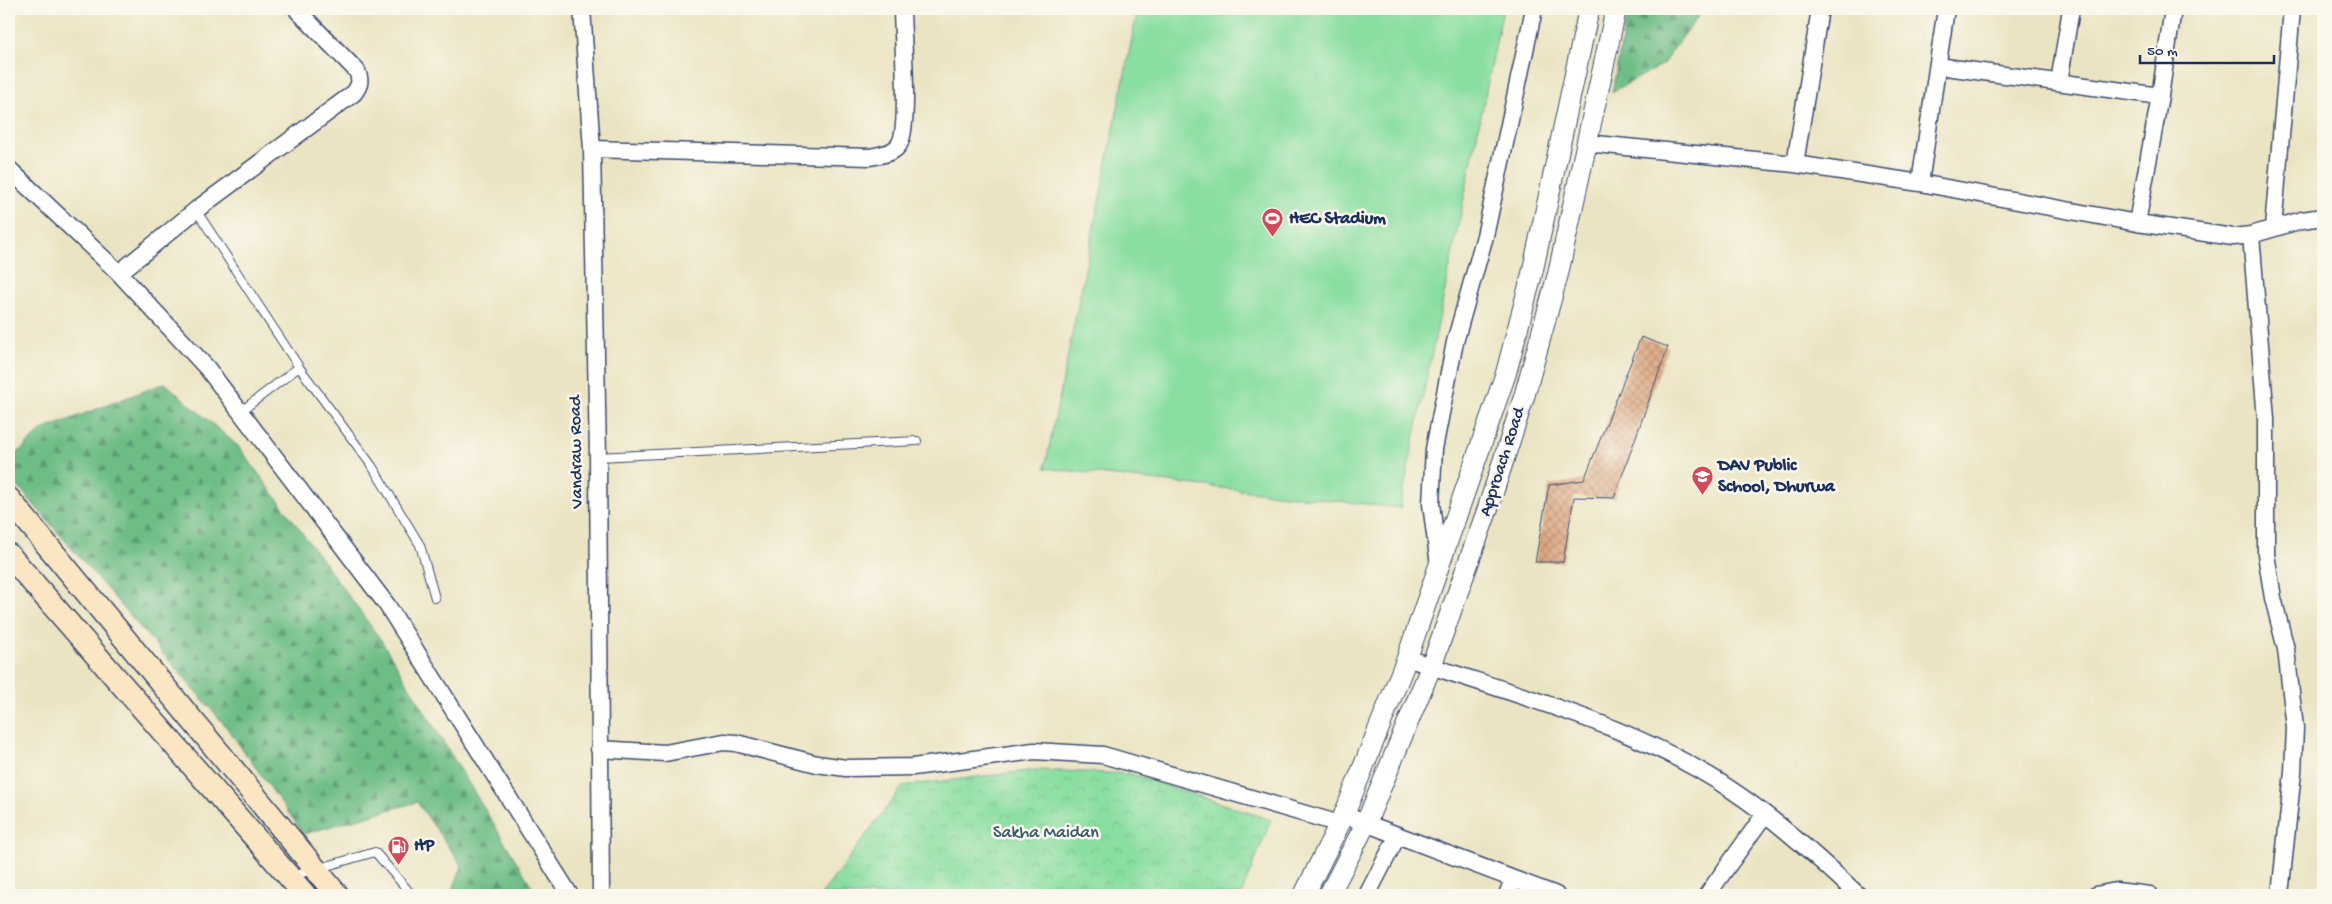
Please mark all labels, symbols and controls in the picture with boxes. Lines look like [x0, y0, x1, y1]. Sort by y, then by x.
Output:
scale bar [2140, 32, 2273, 64]
text: 50 m [2147, 43, 2178, 61]
sports icon: HEC Stadium [1261, 207, 1285, 238]
place label: HEC Stadium [1289, 209, 1386, 230]
street label: Vandraw Road [565, 394, 589, 510]
street label: Approach Road [1475, 403, 1531, 519]
place label: DAV Public School, Dhurwa [1716, 456, 1836, 498]
school or university icon: DAV Public School, Dhurwa [1690, 464, 1714, 495]
park label: Sakha Maidan [993, 823, 1099, 844]
fuel station icon: HP [386, 834, 410, 865]
place label: HP [414, 836, 435, 857]

